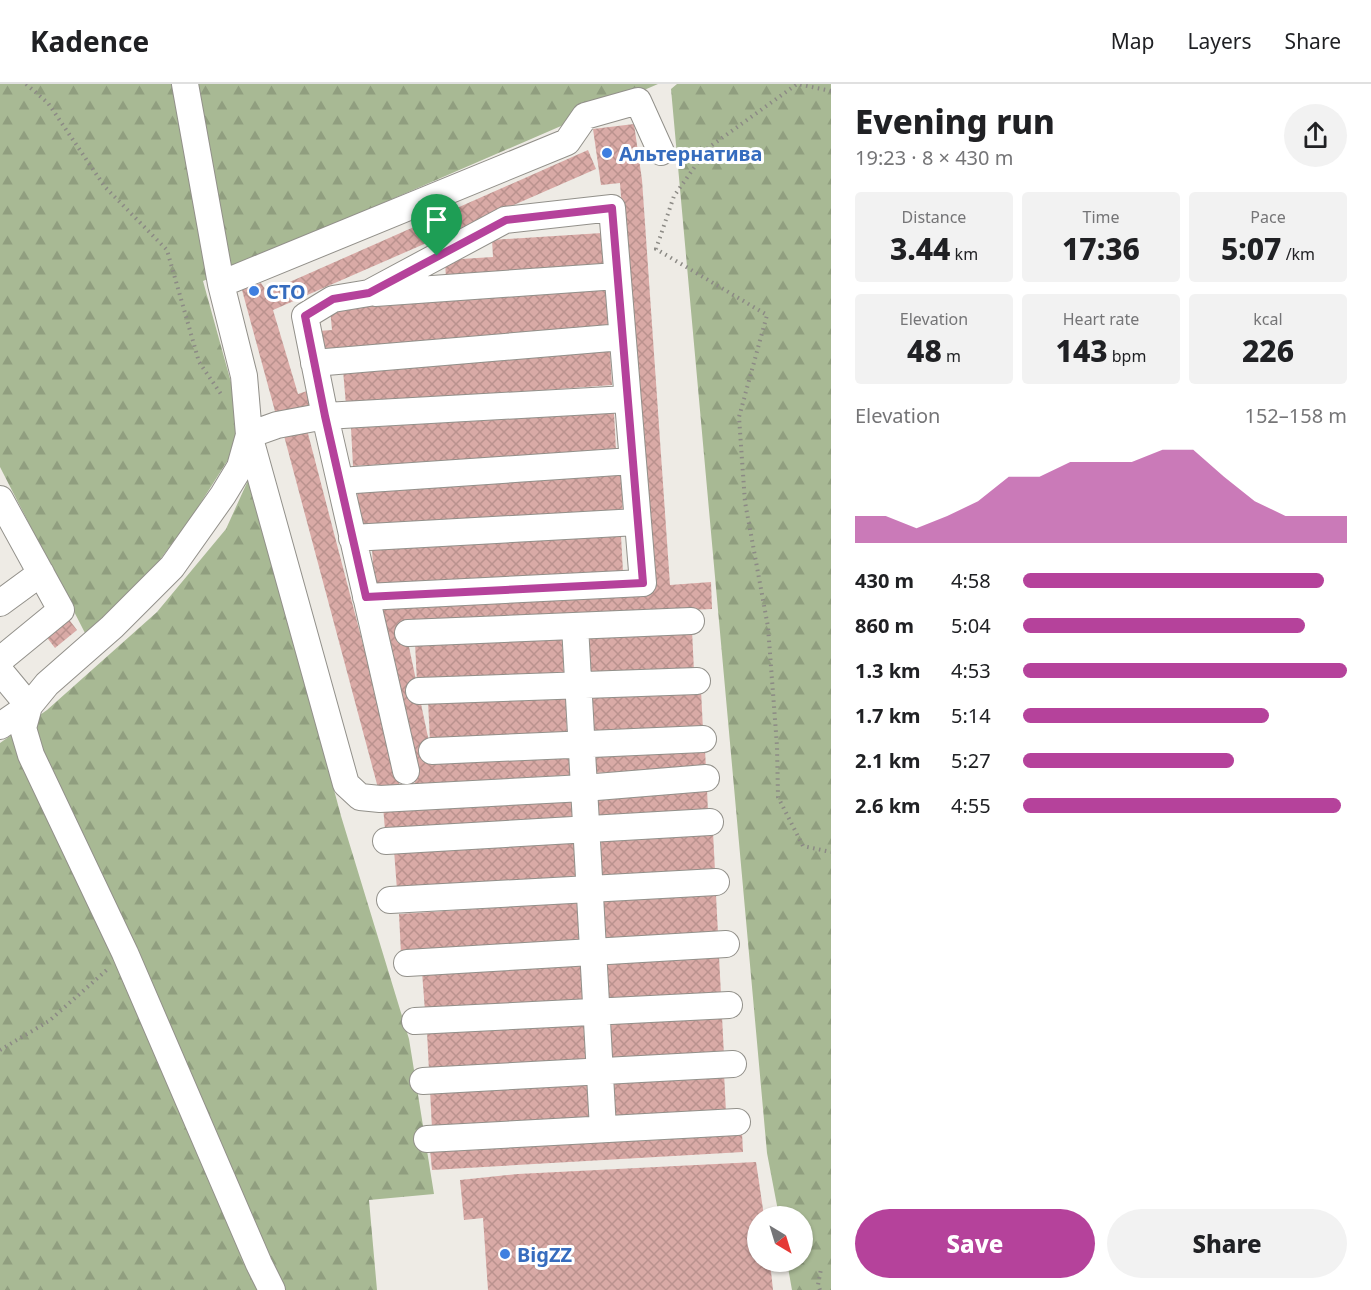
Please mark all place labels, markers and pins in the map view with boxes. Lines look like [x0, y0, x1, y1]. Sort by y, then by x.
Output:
place label: Альтернатива [619, 140, 762, 167]
marker: Альтернатива [600, 146, 614, 160]
pin [411, 194, 462, 256]
place label: СТО [266, 278, 306, 305]
marker: СТО [247, 284, 261, 298]
place label: BigZZ [517, 1241, 572, 1268]
marker: BigZZ [498, 1247, 512, 1261]

